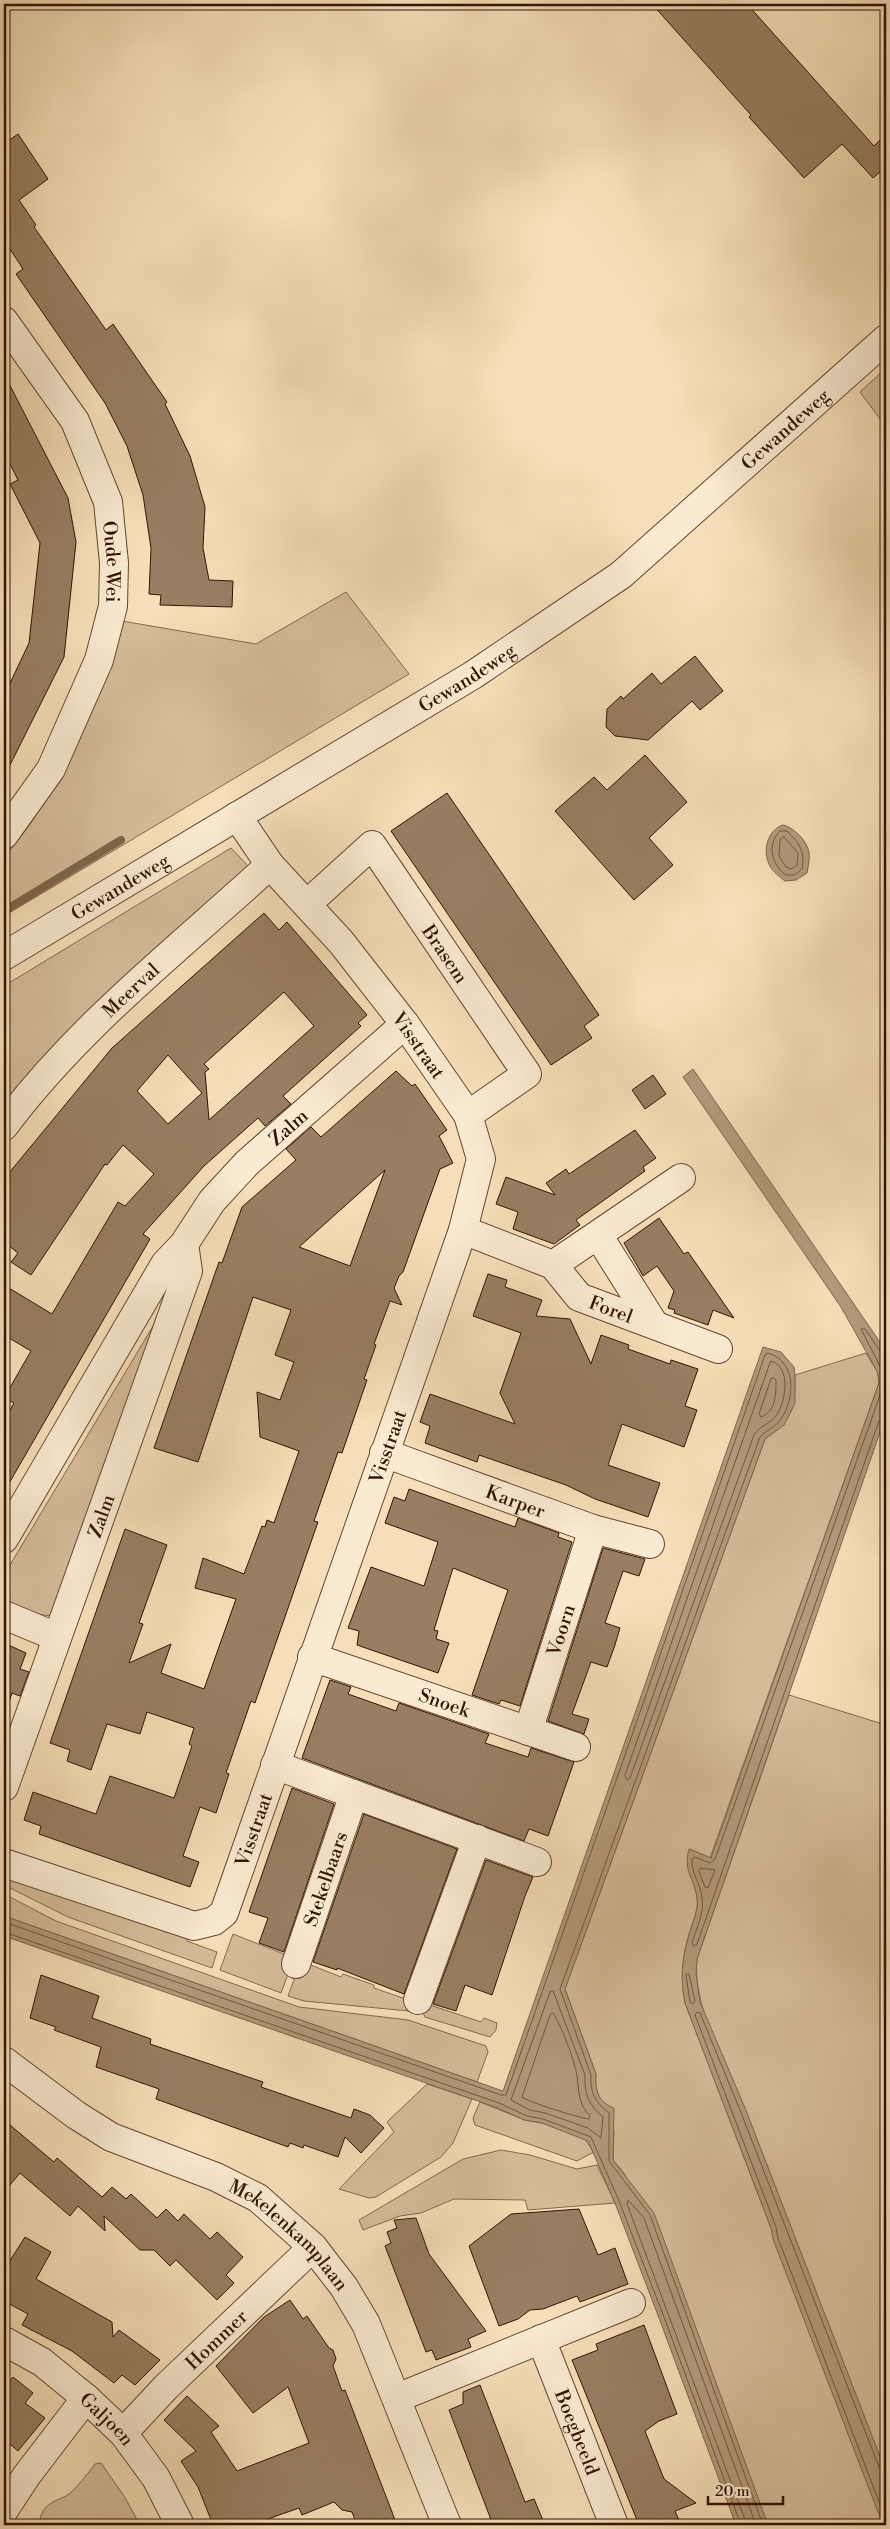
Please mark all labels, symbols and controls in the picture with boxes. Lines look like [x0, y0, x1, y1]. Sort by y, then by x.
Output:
street label: Gewandeweg [736, 384, 835, 475]
street label: Oude Wei [97, 520, 125, 603]
street label: Gewandeweg [414, 639, 521, 718]
street label: Gewandeweg [67, 849, 174, 926]
street label: Brasem [416, 919, 473, 988]
street label: Meerval [97, 958, 165, 1023]
street label: Visstraat [386, 1007, 450, 1084]
street label: Zalm [264, 1104, 314, 1151]
street label: Forel [585, 1291, 636, 1329]
street label: Visstraat [364, 1406, 412, 1488]
street label: Karper [482, 1480, 548, 1524]
street label: Zalm [83, 1491, 121, 1541]
street label: Voorn [542, 1601, 581, 1660]
street label: Snoek [415, 1683, 474, 1723]
street label: Visstraat [230, 1790, 278, 1871]
street label: Stekelbaars [299, 1829, 353, 1930]
street label: Mekelenkamplaan [225, 2174, 353, 2296]
street label: Hommer [181, 2305, 253, 2375]
street label: Boegbeeld [549, 2385, 604, 2479]
street label: Galjoen [74, 2387, 139, 2451]
scale bar [708, 2474, 782, 2506]
text: 20 m [715, 2482, 750, 2501]

